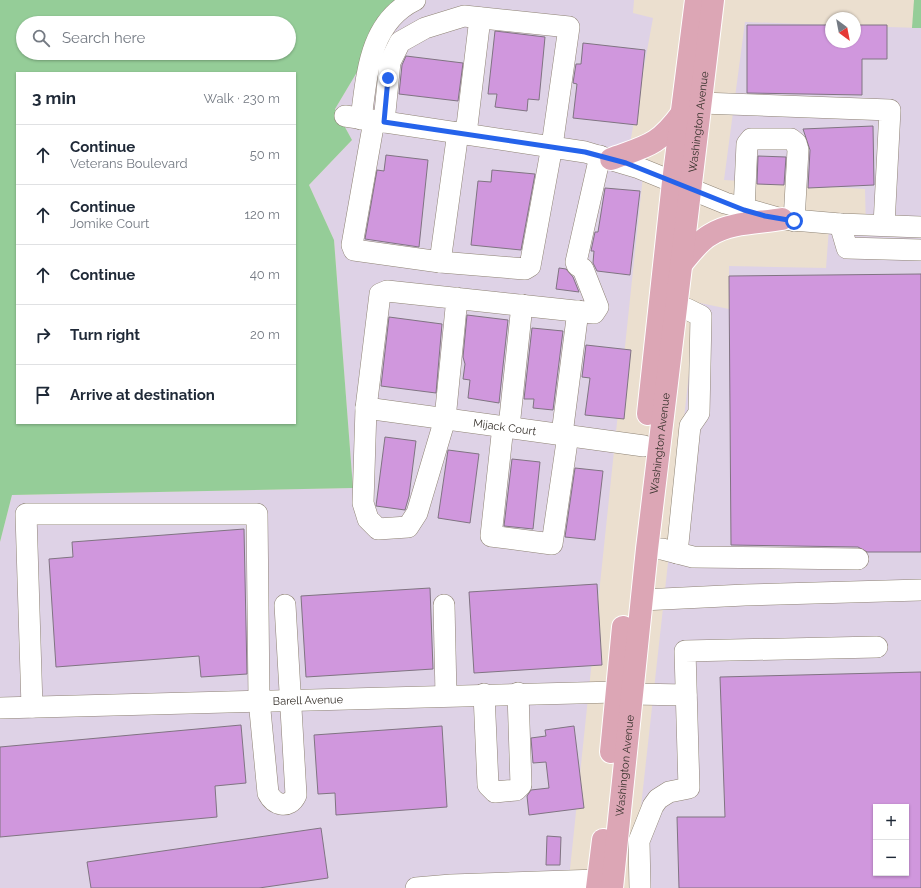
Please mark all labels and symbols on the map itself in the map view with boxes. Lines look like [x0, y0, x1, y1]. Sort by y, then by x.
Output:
north arrow [825, 12, 861, 48]
route end [379, 69, 397, 87]
street label: Washington Avenue [686, 70, 711, 173]
route start [785, 212, 803, 230]
street label: Washington Avenue [648, 392, 673, 495]
street label: Mijack Court [472, 417, 537, 438]
street label: Barell Avenue [273, 693, 344, 708]
street label: Washington Avenue [613, 714, 637, 817]

